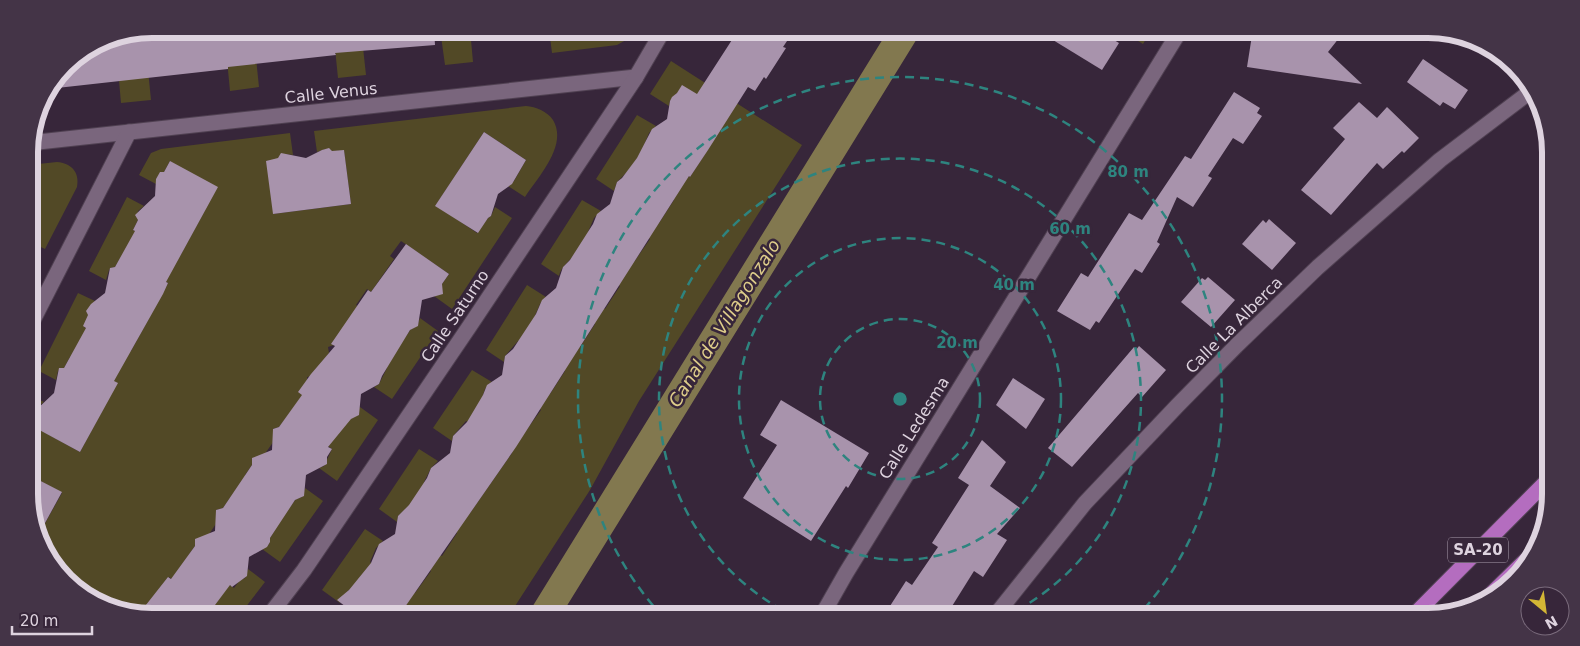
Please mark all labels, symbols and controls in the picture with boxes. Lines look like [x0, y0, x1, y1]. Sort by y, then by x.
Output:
street label: Calle Venus [284, 79, 378, 107]
text: 80 m [1107, 163, 1149, 181]
text: 60 m [1049, 220, 1091, 238]
water label: Canal de Villagonzalo [664, 235, 784, 411]
street label: Calle Saturno [417, 266, 493, 366]
street label: Calle La Alberca [1182, 273, 1286, 377]
text: 40 m [993, 276, 1035, 294]
text: 20 m [936, 334, 978, 352]
street label: Calle Ledesma [875, 373, 953, 483]
centre of rings [891, 390, 909, 408]
road number: SA-20 [1448, 538, 1508, 562]
north arrow [1520, 586, 1570, 636]
scale bar [12, 604, 92, 636]
text: 20 m [20, 612, 58, 630]
text: N [1542, 613, 1560, 632]

